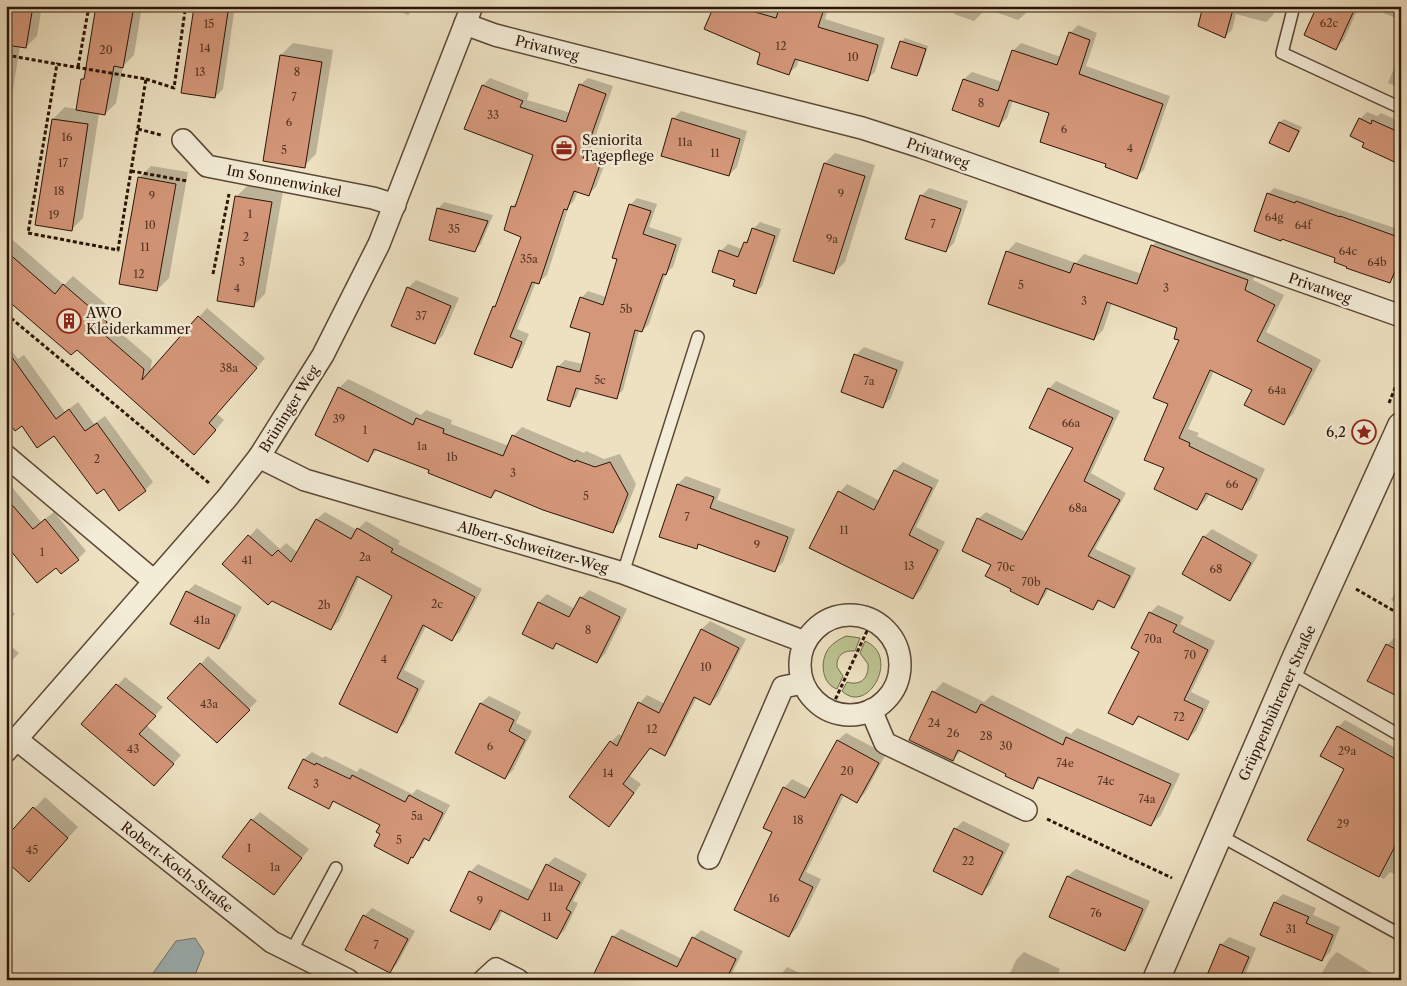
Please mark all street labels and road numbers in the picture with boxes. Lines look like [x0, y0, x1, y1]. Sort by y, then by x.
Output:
street label: Privatweg [513, 31, 581, 65]
street label: Privatweg [904, 134, 972, 172]
street label: Im Sonnenwinkel [225, 161, 343, 201]
street label: Privatweg [1286, 269, 1354, 307]
street label: Brüninger Weg [255, 362, 323, 456]
street label: Albert-Schweitzer-Weg [455, 517, 611, 577]
street label: Grüppenbührener Straße [1234, 622, 1320, 784]
street label: Robert-Koch-Straße [117, 817, 237, 917]

